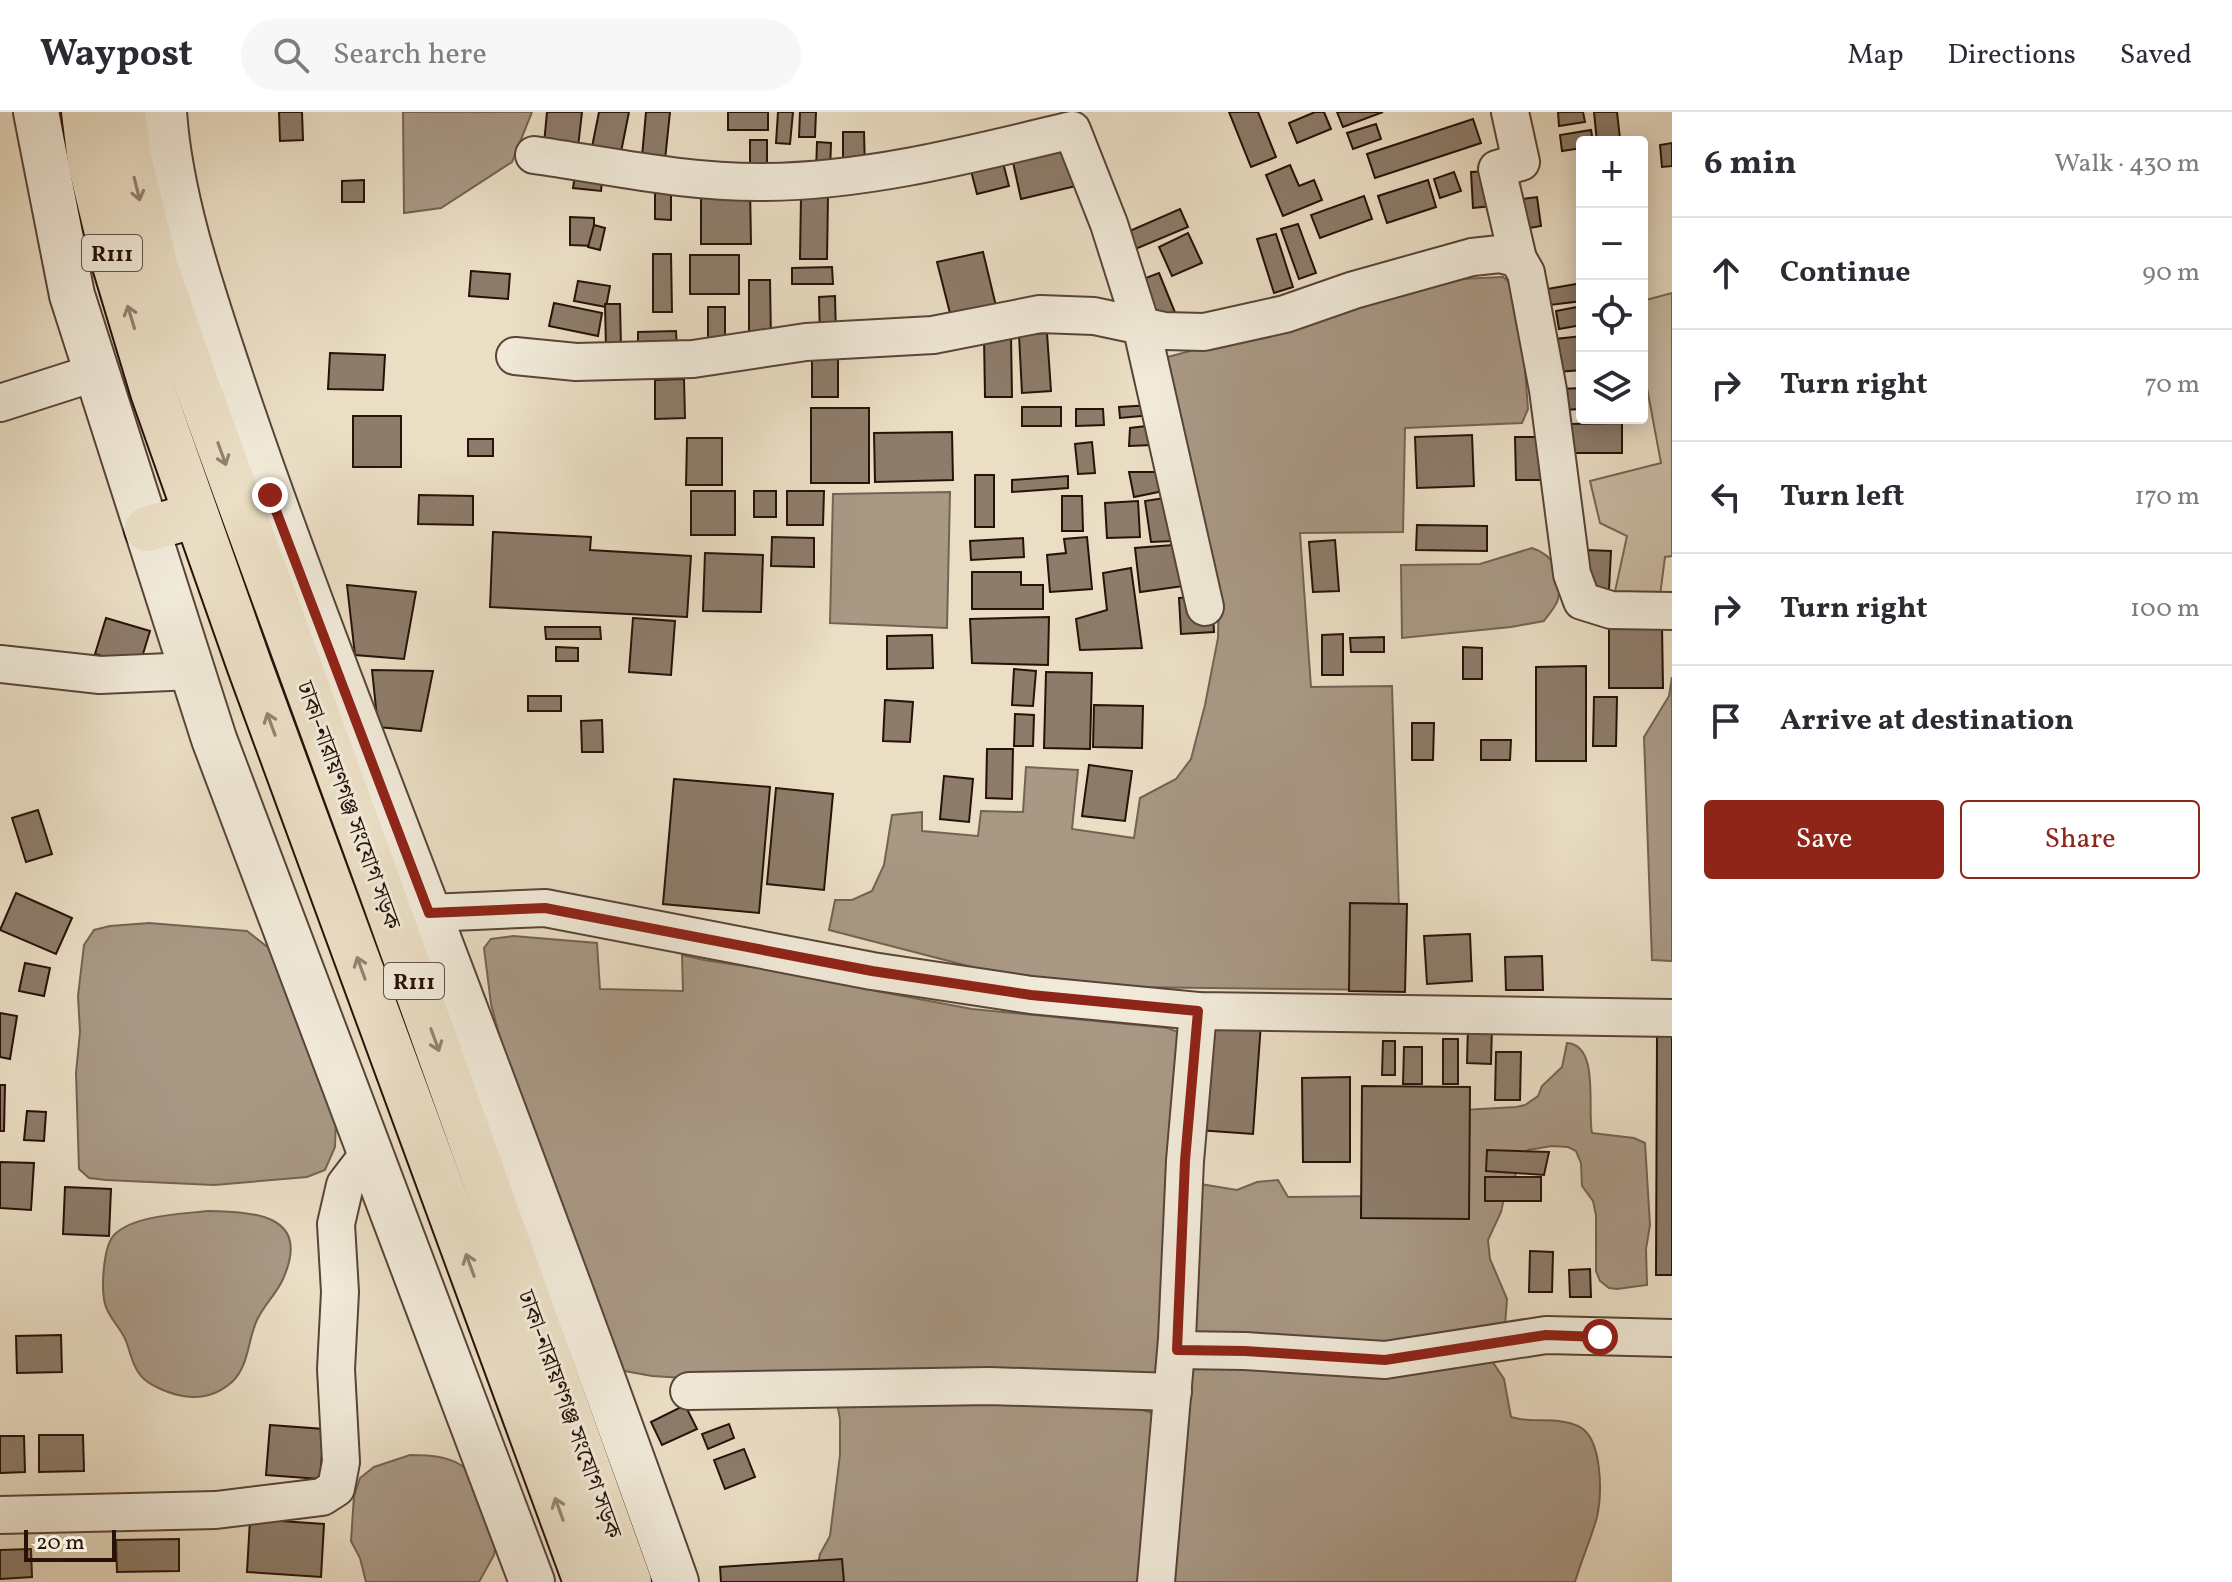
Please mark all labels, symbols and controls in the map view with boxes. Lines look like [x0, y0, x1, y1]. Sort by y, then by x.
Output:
search box [241, 19, 801, 91]
text: Waypost [40, 29, 193, 82]
icon: search [269, 33, 313, 77]
text: Search here [333, 34, 487, 76]
text: Map [1848, 36, 1904, 75]
text: Directions [1948, 36, 2076, 75]
text: Saved [2120, 36, 2192, 75]
map controls [1576, 136, 1648, 424]
button: + [1576, 136, 1648, 208]
text: 6 min [1704, 141, 1797, 188]
text: Walk · 430 m [2054, 146, 2200, 182]
one-way arrow [130, 175, 145, 201]
button: − [1576, 208, 1648, 280]
road number: R111 [82, 235, 142, 271]
icon: ahead [1704, 251, 1748, 295]
text: Continue [1780, 252, 1911, 294]
text: 90 m [2142, 255, 2200, 291]
button: locate [1576, 280, 1648, 352]
one-way arrow [123, 305, 137, 330]
button: layers [1576, 352, 1648, 424]
icon: right [1704, 363, 1748, 407]
text: Turn right [1780, 364, 1928, 406]
text: 70 m [2145, 367, 2200, 403]
one-way arrow [215, 441, 230, 466]
icon: left [1704, 475, 1748, 519]
text: Turn left [1780, 476, 1904, 518]
route end [252, 477, 288, 513]
text: 170 m [2135, 479, 2200, 515]
icon: right [1704, 587, 1748, 631]
text: Turn right [1780, 588, 1928, 630]
text: 100 m [2130, 591, 2200, 627]
street label: ঢাকা-নারায়ণগঞ্জ সংযোগ সড়ক [286, 676, 408, 936]
icon: arrive [1704, 699, 1748, 743]
text: Arrive at destination [1780, 700, 2074, 742]
one-way arrow [263, 712, 277, 737]
button: Save [1704, 800, 1944, 879]
button: Share [1960, 800, 2200, 879]
one-way arrow [352, 956, 367, 981]
road number: R111 [384, 963, 444, 999]
one-way arrow [429, 1027, 443, 1052]
one-way arrow [461, 1253, 476, 1278]
street label: ঢাকা-নারায়ণগঞ্জ সংযোগ সড়ক [507, 1285, 629, 1545]
route start [1582, 1319, 1618, 1355]
one-way arrow [551, 1497, 566, 1522]
scale bar [24, 1526, 116, 1562]
text: 20 m [36, 1528, 85, 1559]

